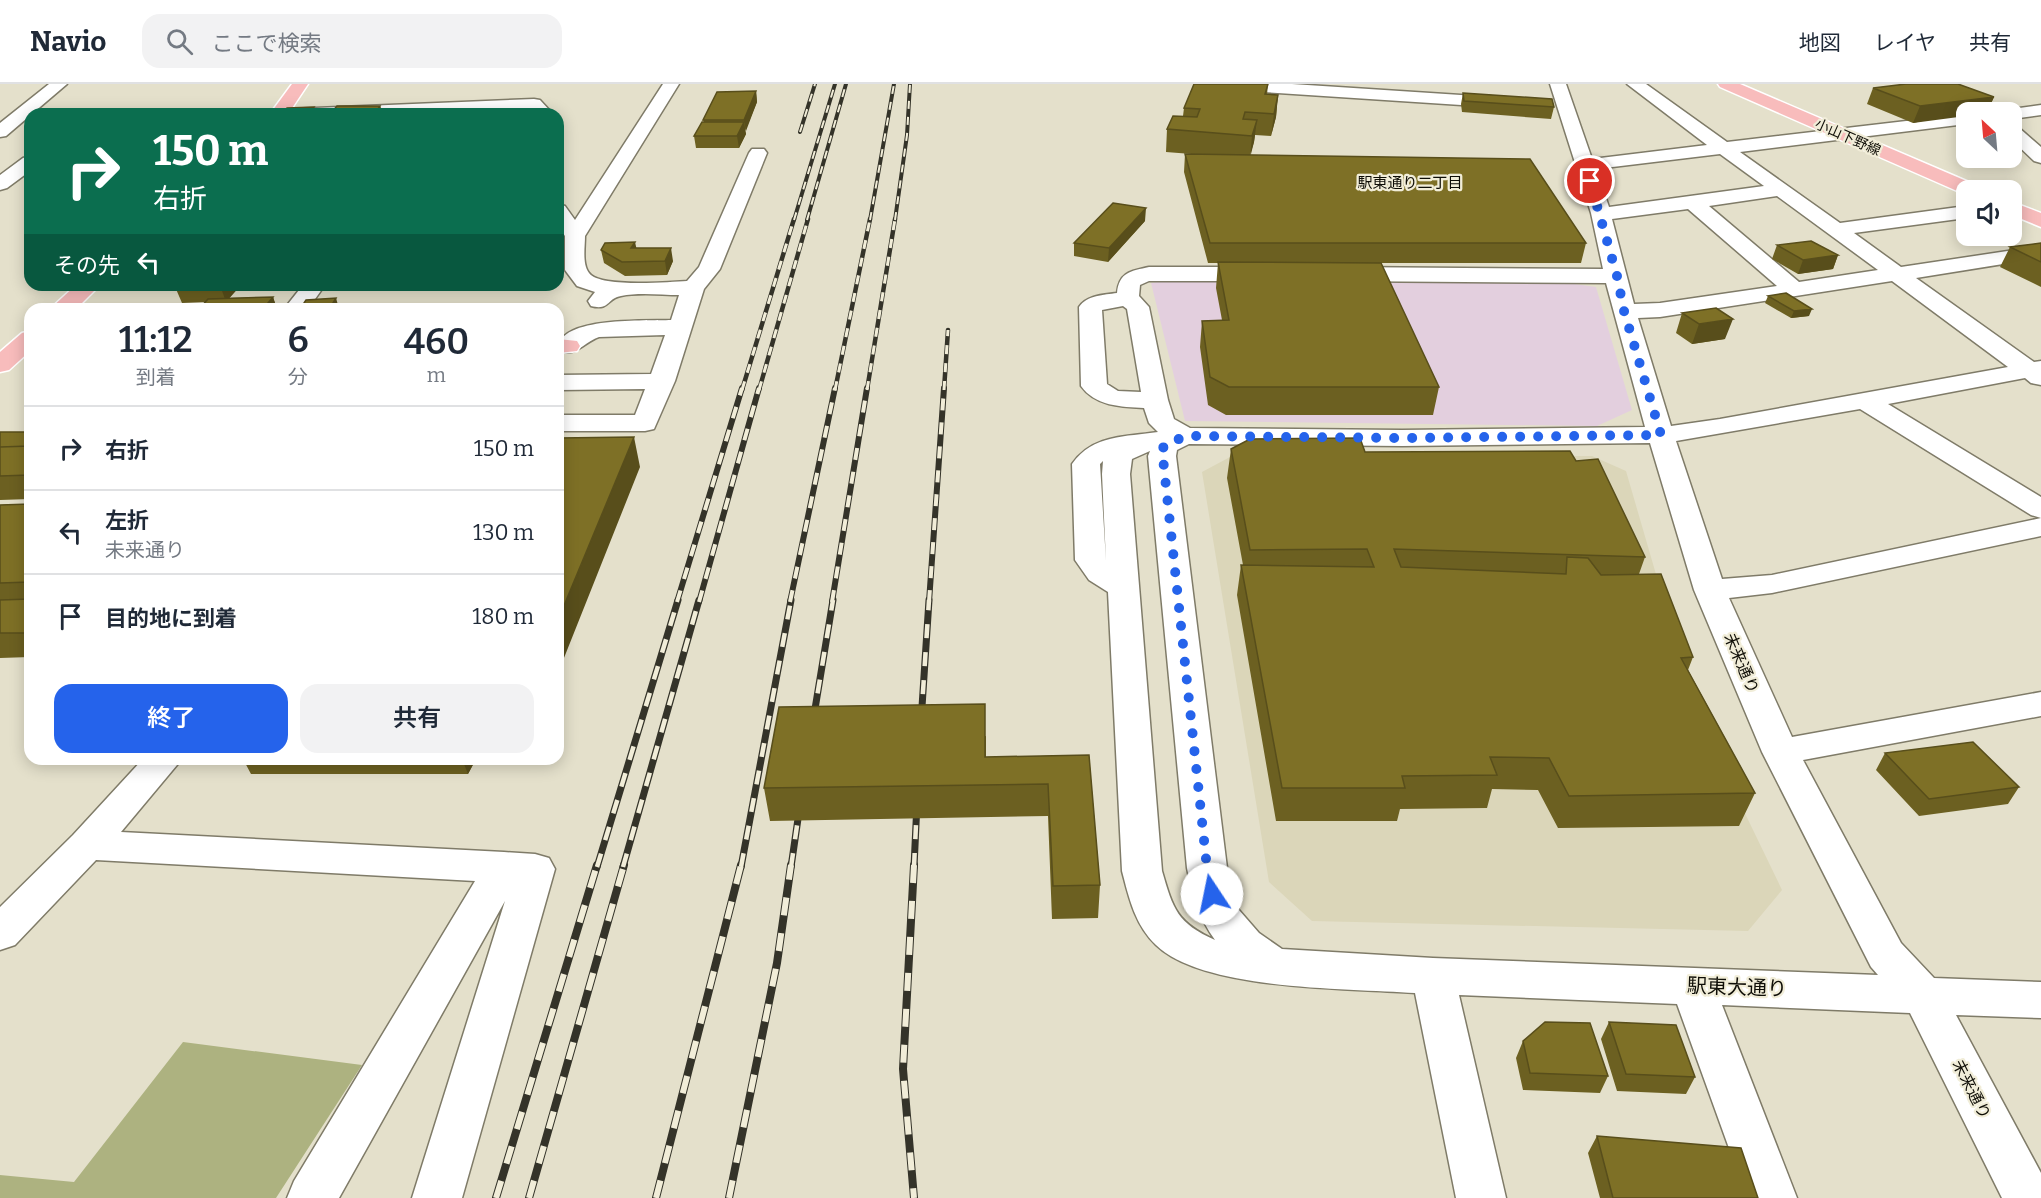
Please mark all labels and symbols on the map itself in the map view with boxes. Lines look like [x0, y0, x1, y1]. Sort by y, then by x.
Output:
north arrow [1956, 102, 2022, 168]
street label: 小山下野線 [1812, 115, 1883, 159]
pin [1564, 155, 1615, 206]
district label: 駅東通り二丁目 [1357, 174, 1463, 192]
street label: 未来通り [1720, 630, 1763, 696]
position arrow [1180, 862, 1244, 926]
street label: 駅東大通り [1687, 973, 1787, 1001]
street label: 未来通り [1949, 1056, 1995, 1122]

